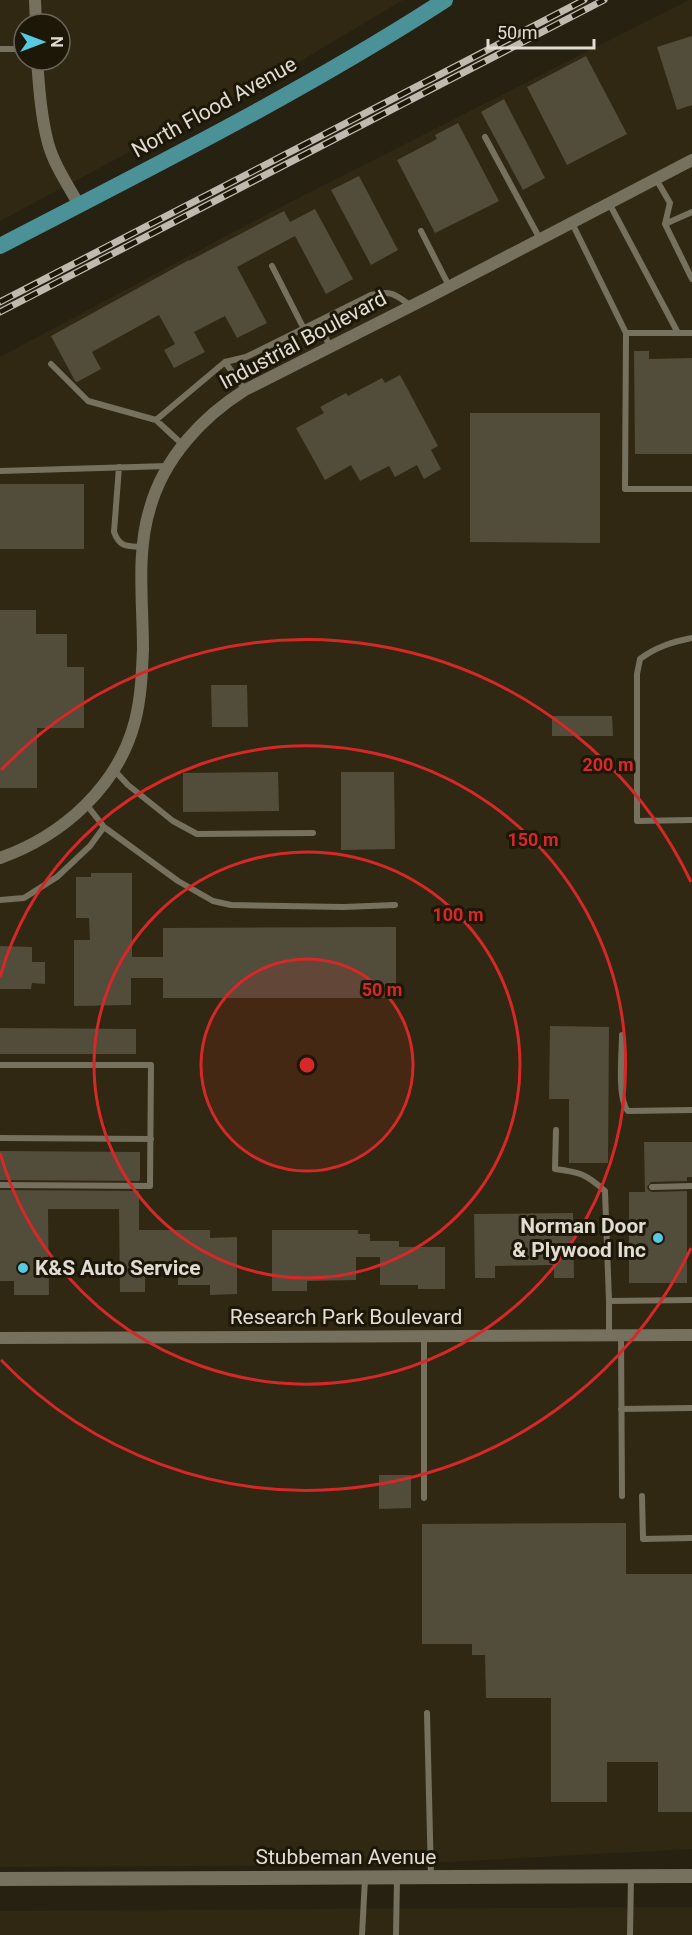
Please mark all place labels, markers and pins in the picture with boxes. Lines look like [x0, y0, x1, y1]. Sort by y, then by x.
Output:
centre of rings [297, 1055, 317, 1075]
place label: Norman Door & Plywood Inc [512, 1214, 646, 1262]
marker: Norman Door & Plywood Inc [651, 1231, 665, 1245]
place label: K&S Auto Service [35, 1256, 201, 1280]
marker: K&S Auto Service [16, 1261, 30, 1275]

